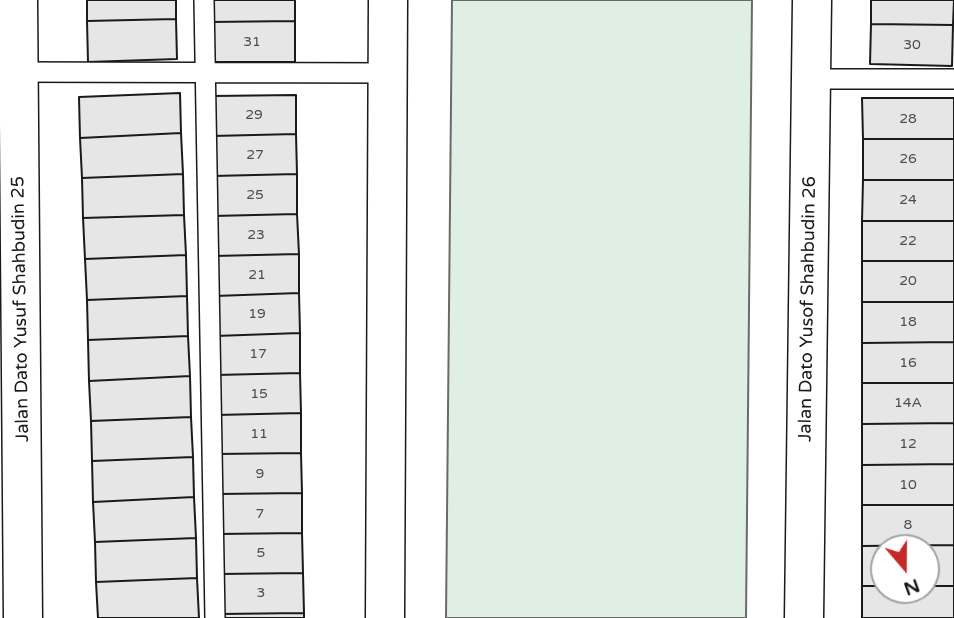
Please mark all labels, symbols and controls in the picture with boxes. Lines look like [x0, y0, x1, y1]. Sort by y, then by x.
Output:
house number: 31 [243, 34, 261, 50]
house number: 30 [903, 37, 921, 53]
house number: 29 [245, 107, 263, 123]
house number: 28 [899, 111, 917, 127]
house number: 27 [246, 147, 264, 163]
house number: 26 [899, 151, 917, 167]
street label: Jalan Dato Yusuf Shahbudin 25 [8, 176, 34, 442]
street label: Jalan Dato Yusof Shahbudin 26 [795, 176, 821, 442]
house number: 25 [246, 187, 264, 203]
house number: 24 [899, 192, 917, 208]
house number: 23 [247, 227, 265, 243]
house number: 22 [899, 233, 917, 249]
house number: 21 [248, 267, 266, 283]
house number: 20 [899, 273, 917, 289]
house number: 19 [248, 306, 266, 322]
house number: 18 [899, 314, 917, 330]
house number: 17 [249, 346, 267, 362]
house number: 16 [899, 355, 917, 371]
house number: 15 [250, 386, 268, 402]
house number: 14A [894, 395, 922, 411]
house number: 11 [250, 426, 268, 442]
house number: 12 [899, 436, 917, 452]
house number: 9 [256, 466, 264, 482]
house number: 10 [899, 477, 917, 493]
house number: 7 [256, 506, 264, 522]
house number: 8 [904, 517, 912, 533]
north arrow [870, 534, 940, 604]
house number: 5 [257, 545, 265, 561]
text: N [901, 574, 922, 600]
house number: 3 [257, 585, 265, 601]

